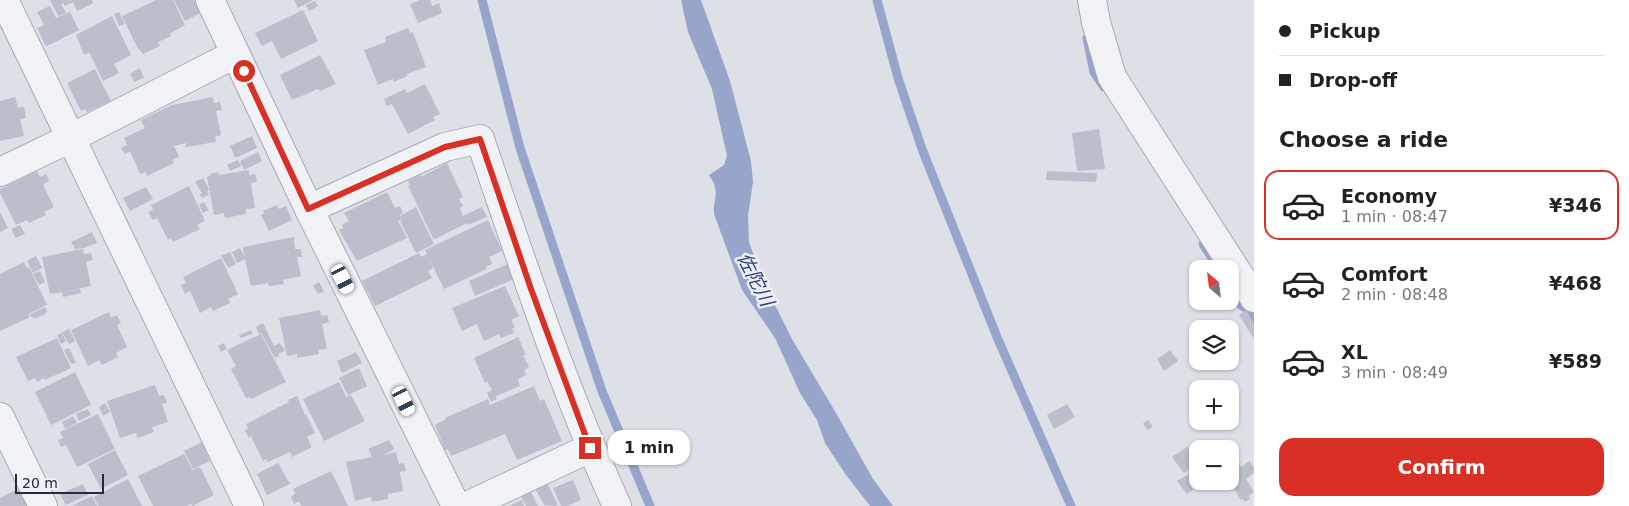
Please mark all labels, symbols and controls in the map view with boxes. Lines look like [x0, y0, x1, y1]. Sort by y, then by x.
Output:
text: Pickup [1309, 20, 1380, 42]
route start [233, 60, 255, 82]
text: Drop-off [1309, 69, 1397, 91]
text: Choose a ride [1279, 127, 1448, 152]
icon: car [1281, 183, 1326, 228]
text: Economy [1341, 185, 1437, 207]
text: ¥346 [1549, 194, 1602, 216]
text: 1 min · 08:47 [1341, 207, 1448, 226]
water label: 佐陀川 [733, 249, 780, 311]
north arrow [1189, 260, 1239, 310]
map controls [1189, 260, 1239, 490]
icon: car [1281, 261, 1326, 306]
car [329, 262, 356, 296]
text: Comfort [1341, 263, 1428, 285]
text: ¥468 [1549, 272, 1602, 294]
text: 2 min · 08:48 [1341, 285, 1448, 304]
button: layers [1189, 320, 1239, 370]
icon: car [1281, 339, 1326, 384]
text: XL [1341, 341, 1368, 363]
text: ¥589 [1549, 350, 1602, 372]
text: 3 min · 08:49 [1341, 363, 1448, 382]
button: + [1189, 380, 1239, 430]
car [390, 384, 417, 418]
callout: 1 min [608, 430, 690, 466]
route end [579, 437, 601, 459]
text: 1 min [624, 438, 674, 457]
button: Confirm [1279, 438, 1604, 496]
button: − [1189, 440, 1239, 490]
scale bar [15, 471, 104, 494]
text: 20 m [22, 475, 58, 491]

